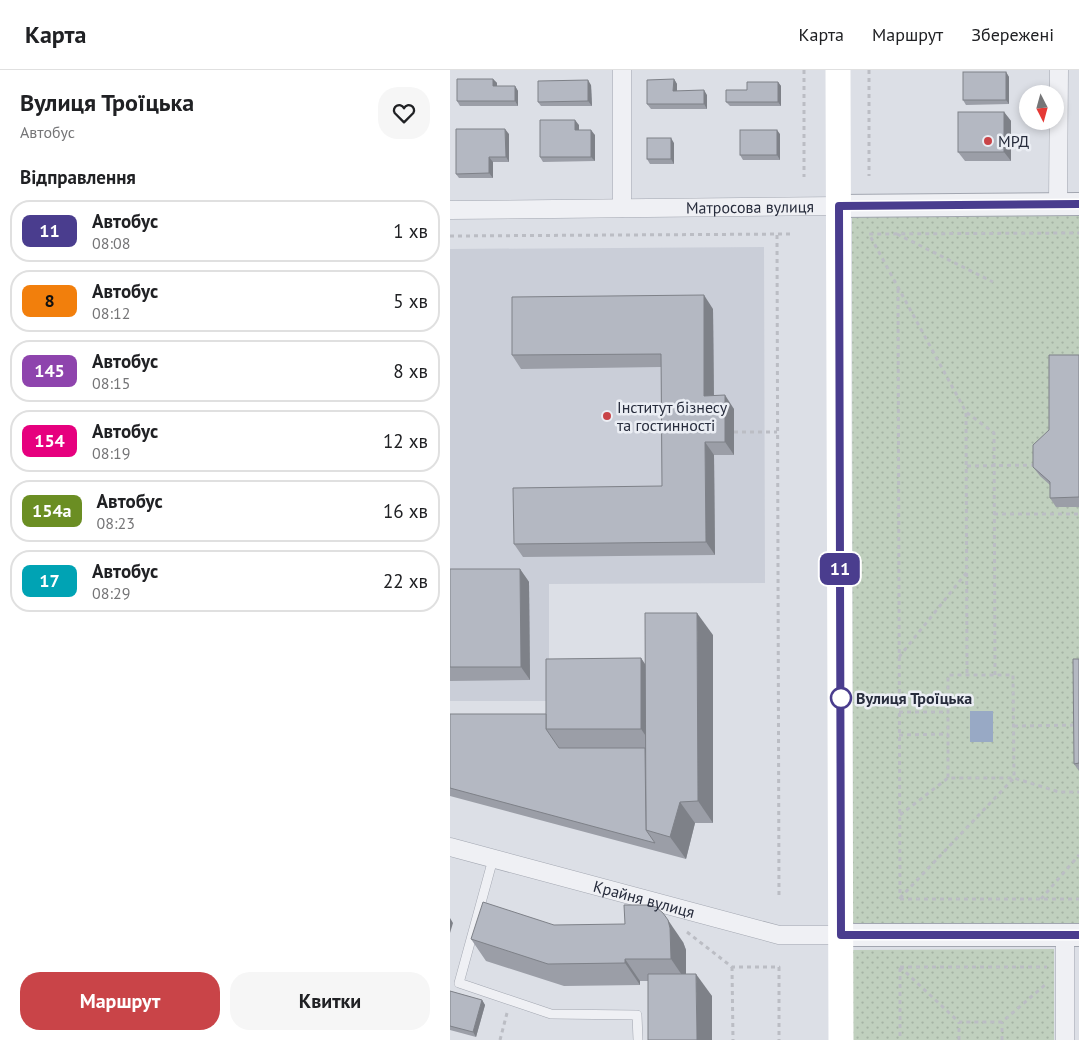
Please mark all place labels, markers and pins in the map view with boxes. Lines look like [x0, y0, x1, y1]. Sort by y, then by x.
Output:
place label: МРД [998, 131, 1030, 151]
marker: МРД [982, 135, 994, 147]
place label: Інститут бізнесу та гостинності [617, 397, 728, 435]
marker: Інститут бізнесу та гостинності [601, 410, 613, 422]
marker: Вулиця Троїцька [830, 687, 852, 709]
place label: Вулиця Троїцька [856, 688, 972, 708]

